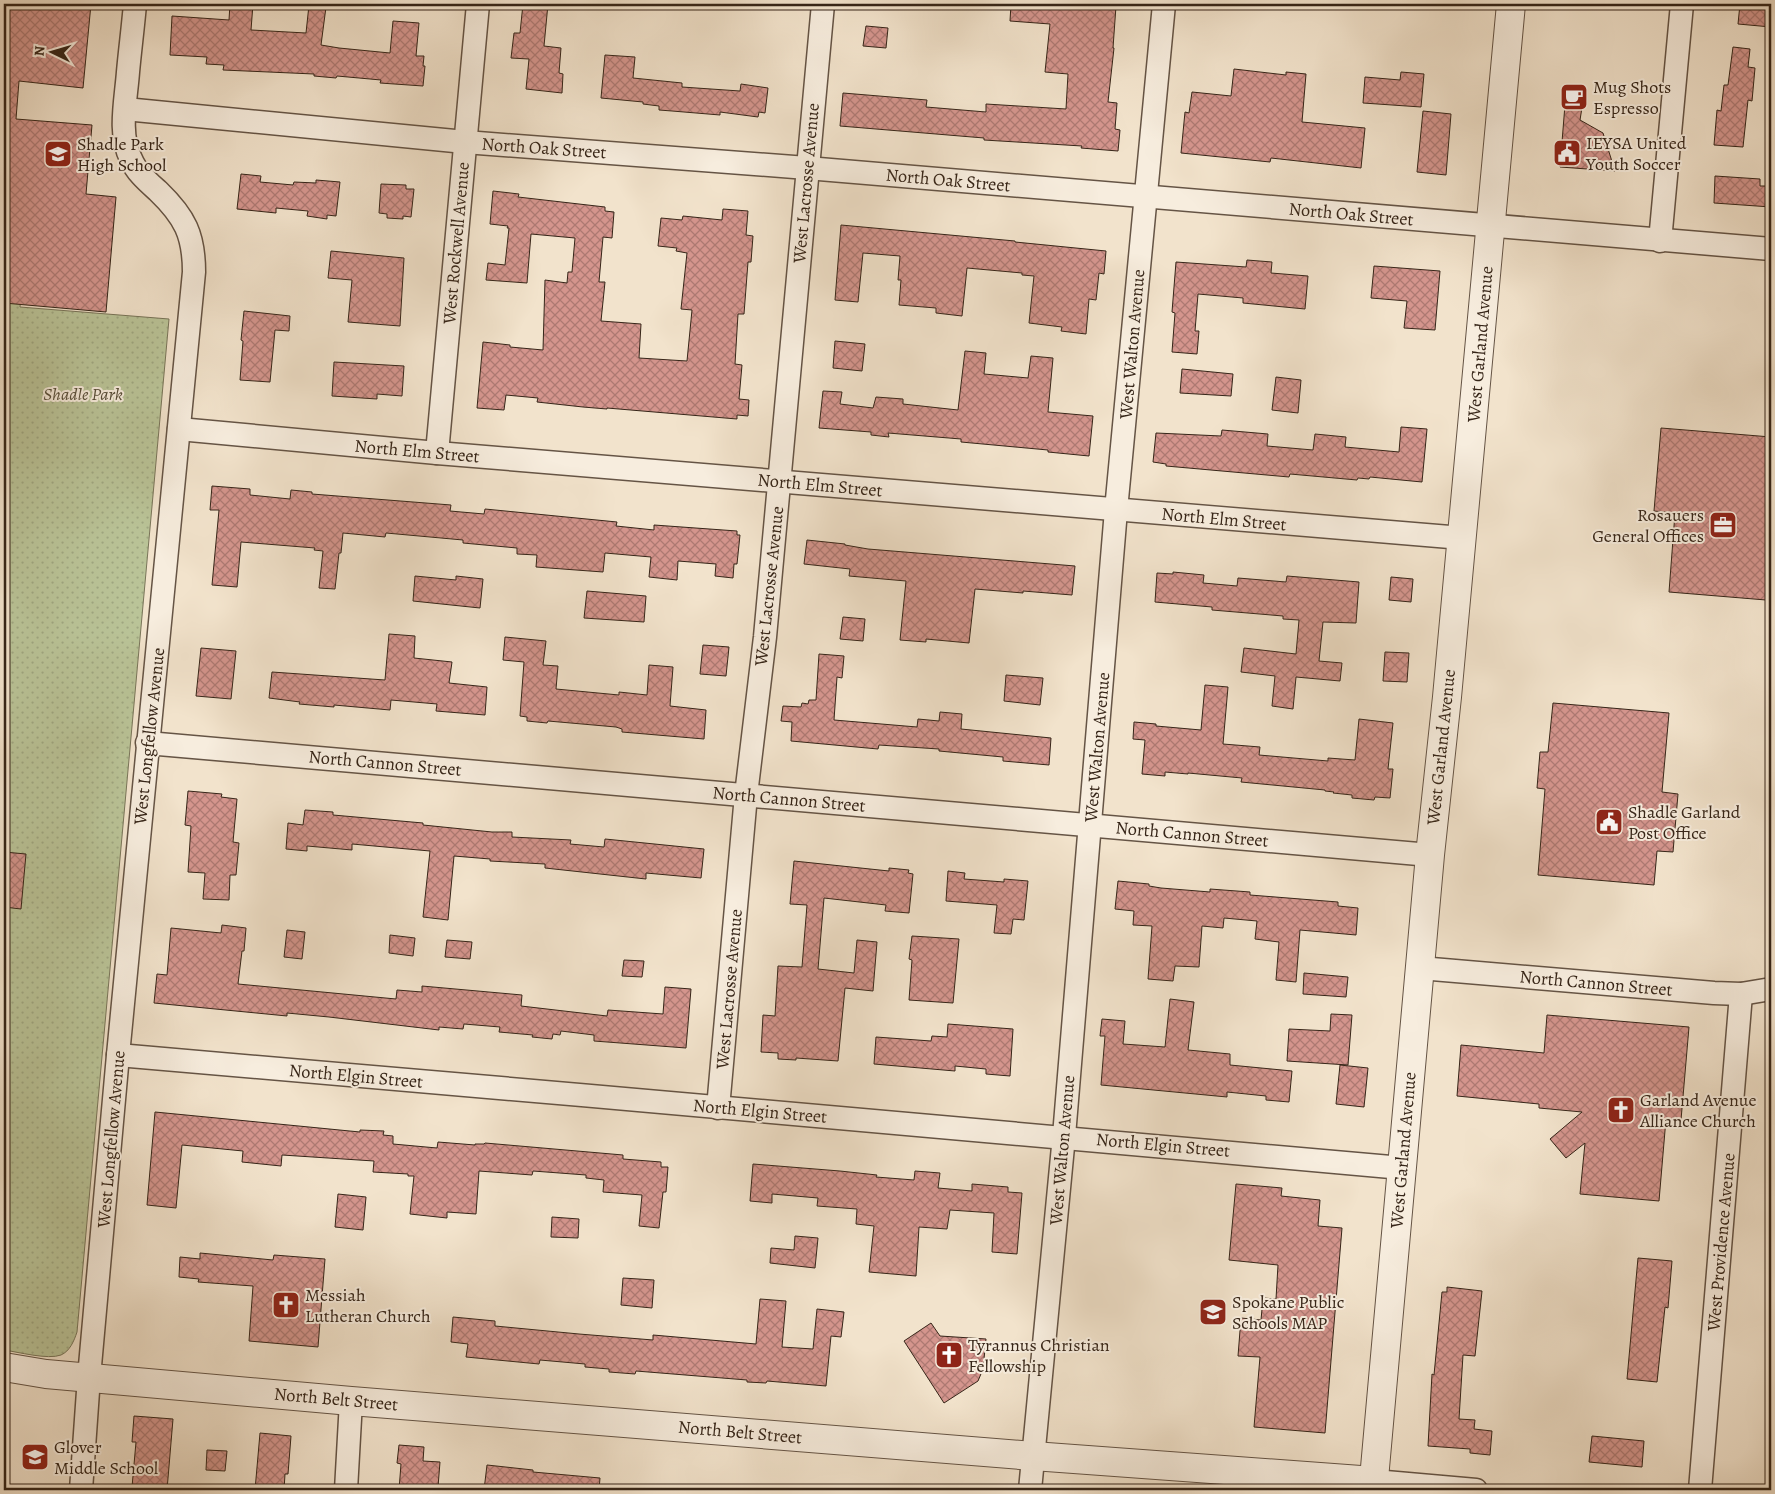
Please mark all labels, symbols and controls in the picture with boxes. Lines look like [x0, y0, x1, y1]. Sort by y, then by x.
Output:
north arrow [28, 28, 78, 78]
text: N [30, 45, 49, 57]
place label: Mug Shots Espresso [1593, 75, 1671, 120]
cafe icon: Mug Shots Espresso [1559, 82, 1589, 112]
street label: West Lacrosse Avenue [787, 102, 825, 265]
place label: IEYSA United Youth Soccer [1585, 131, 1687, 176]
place label: Shadle Park High School [77, 132, 167, 177]
street label: North Oak Street [481, 132, 607, 164]
public building icon: IEYSA United Youth Soccer [1552, 138, 1582, 168]
school or university icon: Shadle Park High School [43, 139, 73, 169]
street label: West Rockwell Avenue [437, 161, 475, 326]
street label: North Oak Street [885, 163, 1011, 197]
street label: North Oak Street [1288, 197, 1414, 231]
street label: West Garland Avenue [1461, 265, 1499, 424]
street label: West Walton Avenue [1113, 268, 1151, 421]
park label: Shadle Park [43, 382, 123, 406]
street label: North Elm Street [353, 434, 481, 468]
street label: North Elm Street [756, 468, 884, 502]
street label: North Elm Street [1160, 502, 1288, 536]
place label: Rosauers General Offices [1592, 503, 1704, 548]
street label: West Lacrosse Avenue [749, 505, 789, 668]
office icon: Rosauers General Offices [1708, 510, 1738, 540]
street label: West Longfellow Avenue [128, 646, 170, 827]
street label: West Garland Avenue [1421, 668, 1461, 827]
street label: West Walton Avenue [1078, 671, 1116, 824]
street label: North Cannon Street [307, 744, 463, 782]
street label: North Cannon Street [711, 780, 867, 818]
place label: Shadle Garland Post Office [1628, 800, 1741, 845]
public building icon: Shadle Garland Post Office [1594, 807, 1624, 837]
street label: North Cannon Street [1114, 815, 1270, 853]
street label: West Lacrosse Avenue [710, 908, 748, 1071]
street label: North Cannon Street [1518, 964, 1674, 1002]
street label: West Longfellow Avenue [91, 1049, 131, 1230]
street label: North Elgin Street [288, 1058, 424, 1094]
street label: West Garland Avenue [1384, 1071, 1422, 1230]
street label: West Walton Avenue [1043, 1074, 1081, 1227]
place label: Garland Avenue Alliance Church [1639, 1088, 1757, 1133]
street label: North Elgin Street [692, 1093, 828, 1129]
church icon: Garland Avenue Alliance Church [1606, 1095, 1636, 1125]
street label: North Elgin Street [1095, 1127, 1231, 1163]
street label: West Providence Avenue [1701, 1152, 1741, 1333]
place label: Messiah Lutheran Church [305, 1283, 431, 1328]
church icon: Messiah Lutheran Church [271, 1290, 301, 1320]
place label: Spokane Public Schools MAP [1232, 1290, 1344, 1335]
school or university icon: Spokane Public Schools MAP [1198, 1297, 1228, 1327]
place label: Tyrannus Christian Fellowship [968, 1333, 1110, 1378]
church icon: Tyrannus Christian Fellowship [934, 1340, 964, 1370]
street label: North Belt Street [273, 1382, 399, 1416]
street label: North Belt Street [677, 1415, 803, 1449]
place label: Glover Middle School [54, 1435, 159, 1480]
school or university icon: Glover Middle School [20, 1442, 50, 1472]

